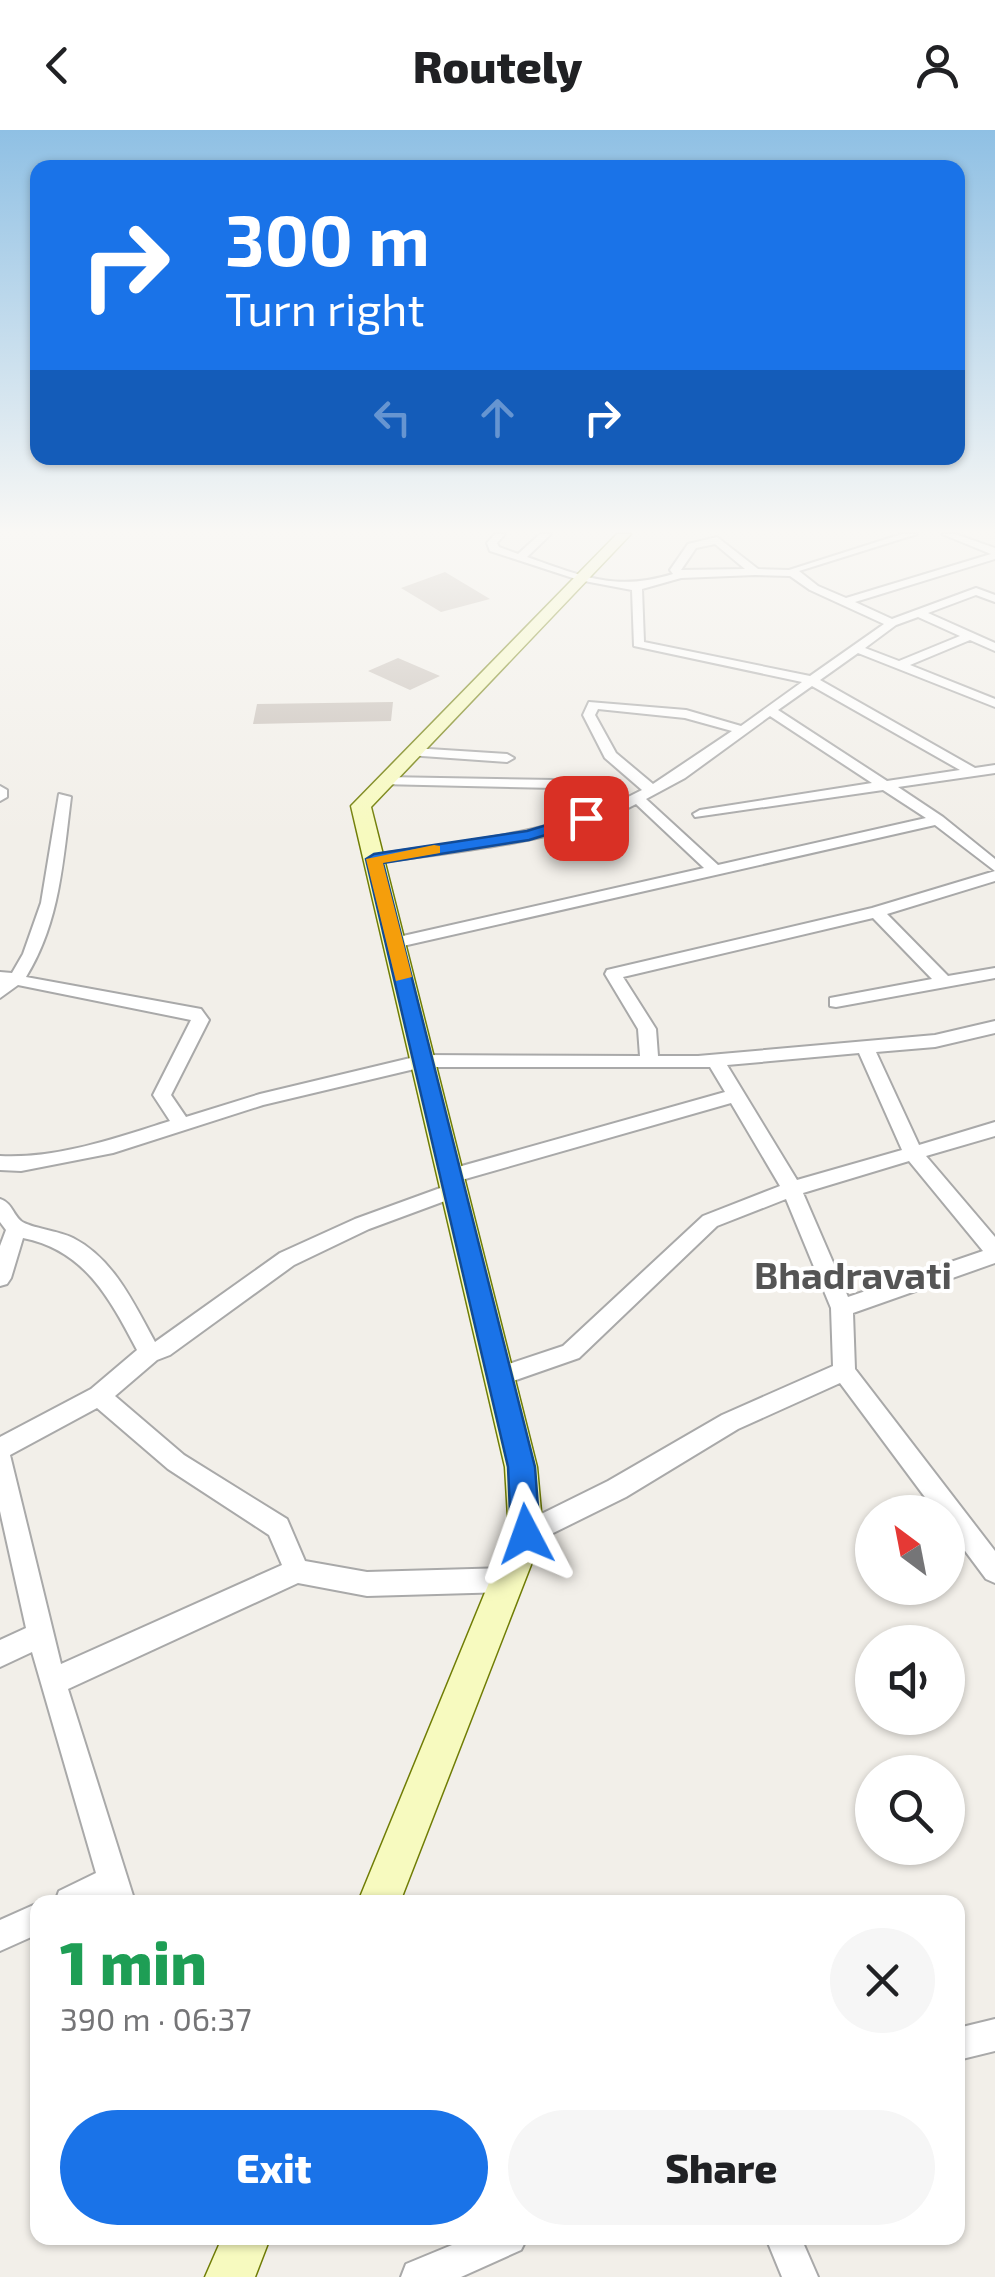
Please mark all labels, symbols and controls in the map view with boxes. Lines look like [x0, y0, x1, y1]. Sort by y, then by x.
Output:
icon: back [30, 38, 85, 93]
text: Routely [413, 38, 582, 92]
icon: person [910, 38, 965, 93]
text: 300 m [225, 196, 430, 280]
icon: right [60, 200, 190, 330]
text: Turn right [225, 281, 425, 335]
icon: left [365, 390, 420, 445]
icon: ahead [470, 390, 525, 445]
icon: right [575, 390, 630, 445]
pin [544, 776, 629, 861]
icon: arrive [559, 791, 614, 846]
district label: Bhadravati [754, 1251, 952, 1297]
position arrow [474, 1482, 578, 1586]
north arrow [855, 1495, 965, 1605]
map controls [855, 1495, 965, 1865]
button: sound [855, 1625, 965, 1735]
button: search [855, 1755, 965, 1865]
text: 1 min [60, 1925, 207, 1997]
button: close [830, 1928, 935, 2033]
text: 390 m · 06:37 [60, 1999, 252, 2037]
button: Exit [60, 2110, 488, 2225]
button: Share [508, 2110, 935, 2225]

